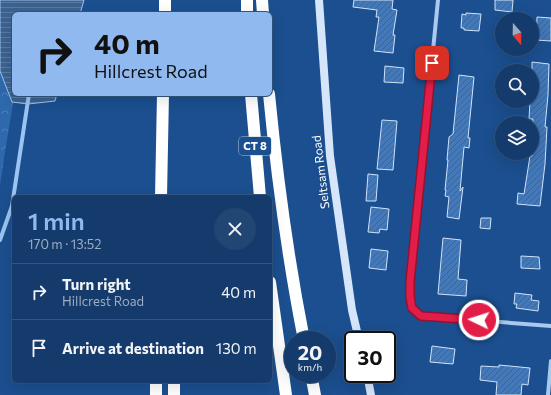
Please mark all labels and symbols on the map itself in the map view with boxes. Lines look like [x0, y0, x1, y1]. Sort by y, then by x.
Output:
north arrow [495, 12, 539, 56]
pin [415, 46, 449, 80]
street label: Seltsam Road [309, 135, 331, 210]
road number: CT 8 [239, 137, 271, 155]
position arrow [458, 299, 500, 341]
speed limit sign: 30 [344, 331, 396, 383]

